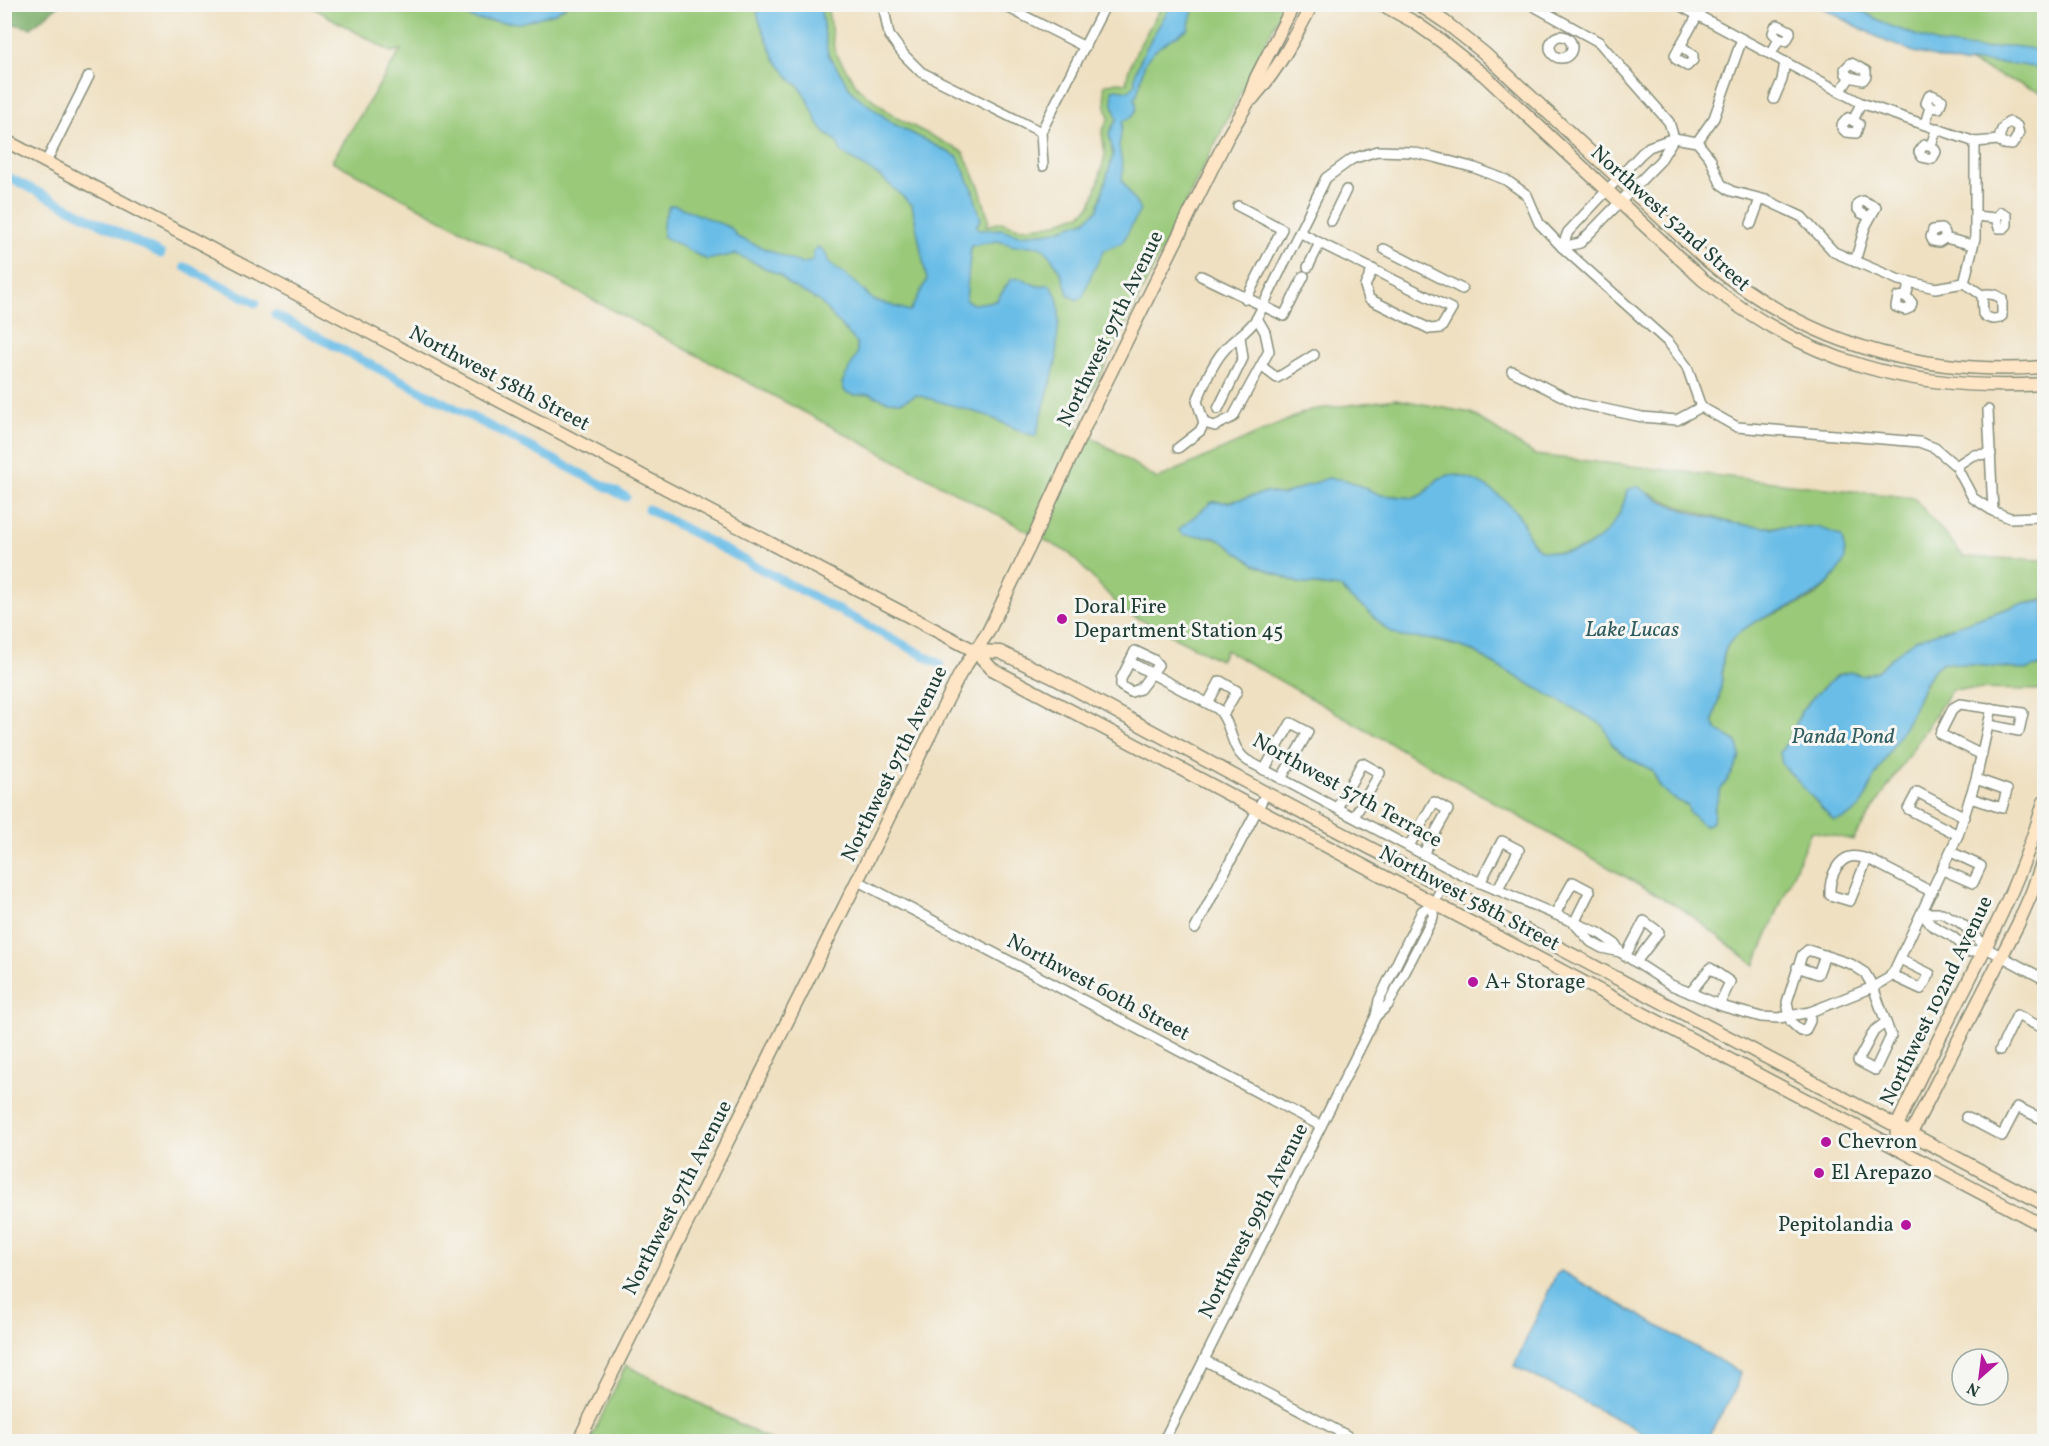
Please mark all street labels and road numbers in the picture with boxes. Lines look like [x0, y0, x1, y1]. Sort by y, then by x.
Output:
street label: Northwest 52nd Street [1584, 139, 1756, 299]
street label: Northwest 97th Avenue [1051, 226, 1171, 432]
street label: Northwest 58th Street [403, 319, 595, 439]
street label: Northwest 97th Avenue [835, 661, 955, 867]
street label: Northwest 57th Terrace [1247, 727, 1447, 855]
street label: Northwest 58th Street [1373, 839, 1565, 959]
street label: Northwest 102nd Avenue [1873, 891, 2001, 1111]
street label: Northwest 60th Street [1001, 927, 1195, 1049]
street label: Northwest 97th Avenue [616, 1096, 740, 1300]
street label: Northwest 99th Avenue [1192, 1118, 1316, 1324]

